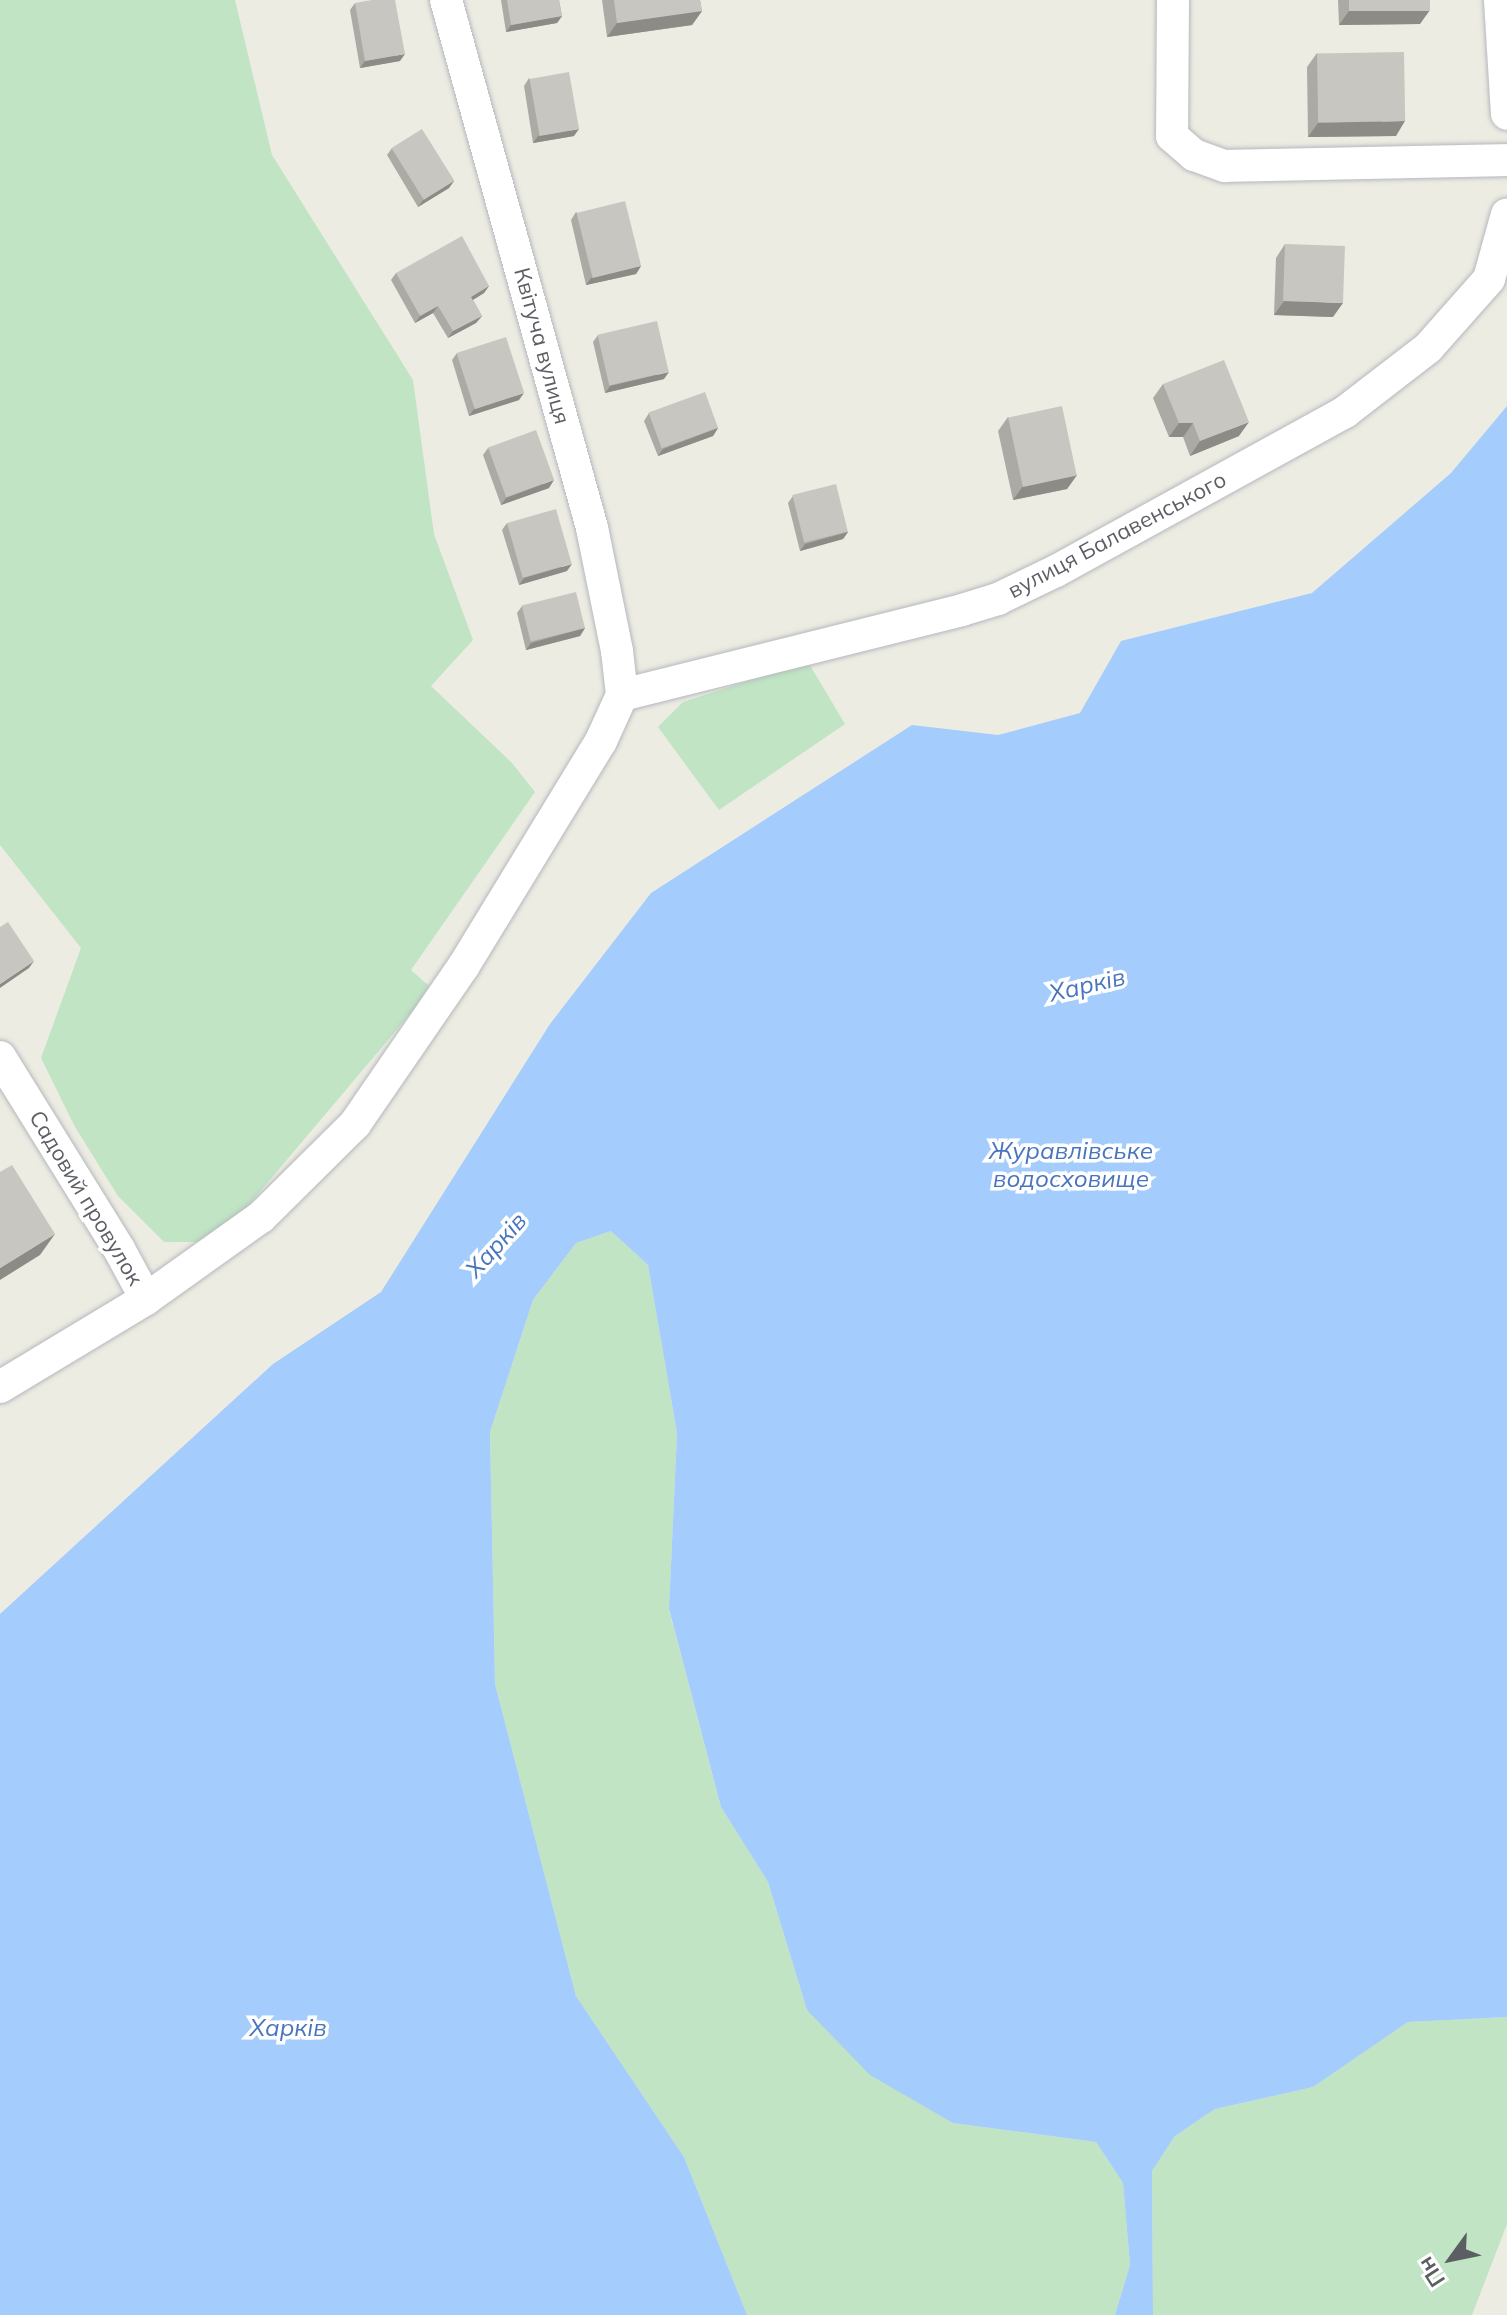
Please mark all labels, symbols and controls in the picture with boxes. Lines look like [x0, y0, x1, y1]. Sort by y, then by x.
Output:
street label: Квітуча вулиця [508, 265, 576, 427]
street label: вулиця Балавенського [1003, 466, 1231, 604]
water label: Харків [1046, 962, 1128, 1008]
street label: Садовий провулок [23, 1106, 149, 1290]
water label: Журавлівське водосховище [989, 1137, 1153, 1193]
water label: Харків [459, 1207, 533, 1283]
water label: Харків [249, 2014, 327, 2042]
north arrow [1411, 2219, 1491, 2299]
text: Пн [1411, 2252, 1451, 2293]

